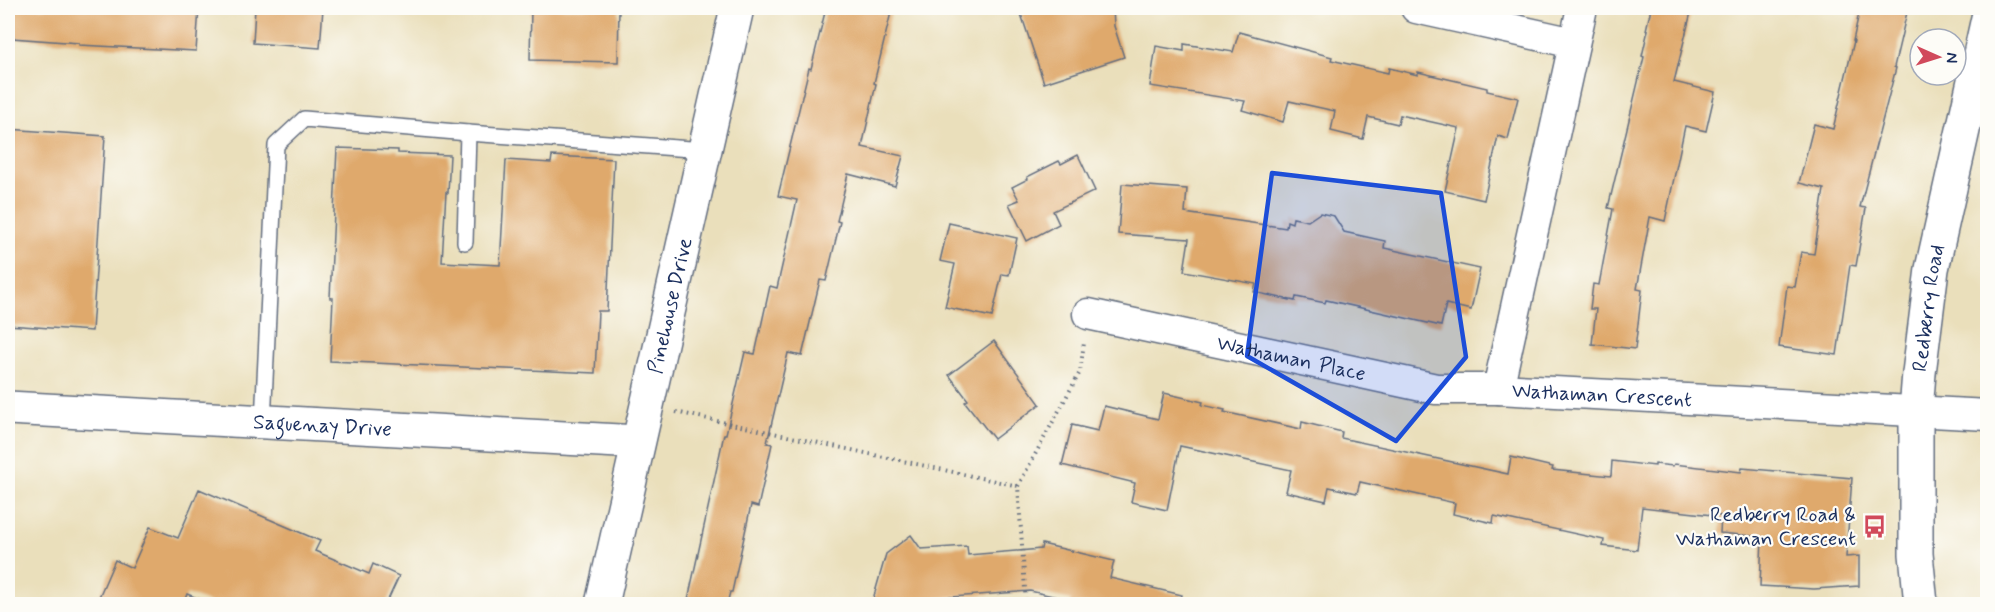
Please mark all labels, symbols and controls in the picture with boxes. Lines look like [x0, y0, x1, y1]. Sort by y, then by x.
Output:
north arrow [1908, 27, 1968, 87]
text: N [1941, 52, 1962, 64]
street label: Pinehouse Drive [642, 235, 700, 376]
street label: Redberry Road [1906, 242, 1952, 373]
street label: Wathaman Place [1214, 329, 1368, 388]
street label: Wathaman Crescent [1511, 377, 1693, 414]
street label: Saguenay Drive [252, 408, 393, 444]
place label: Redberry Road & Wathaman Crescent [1676, 501, 1856, 553]
bus stop icon: Redberry Road & Wathaman Crescent [1861, 513, 1887, 539]

